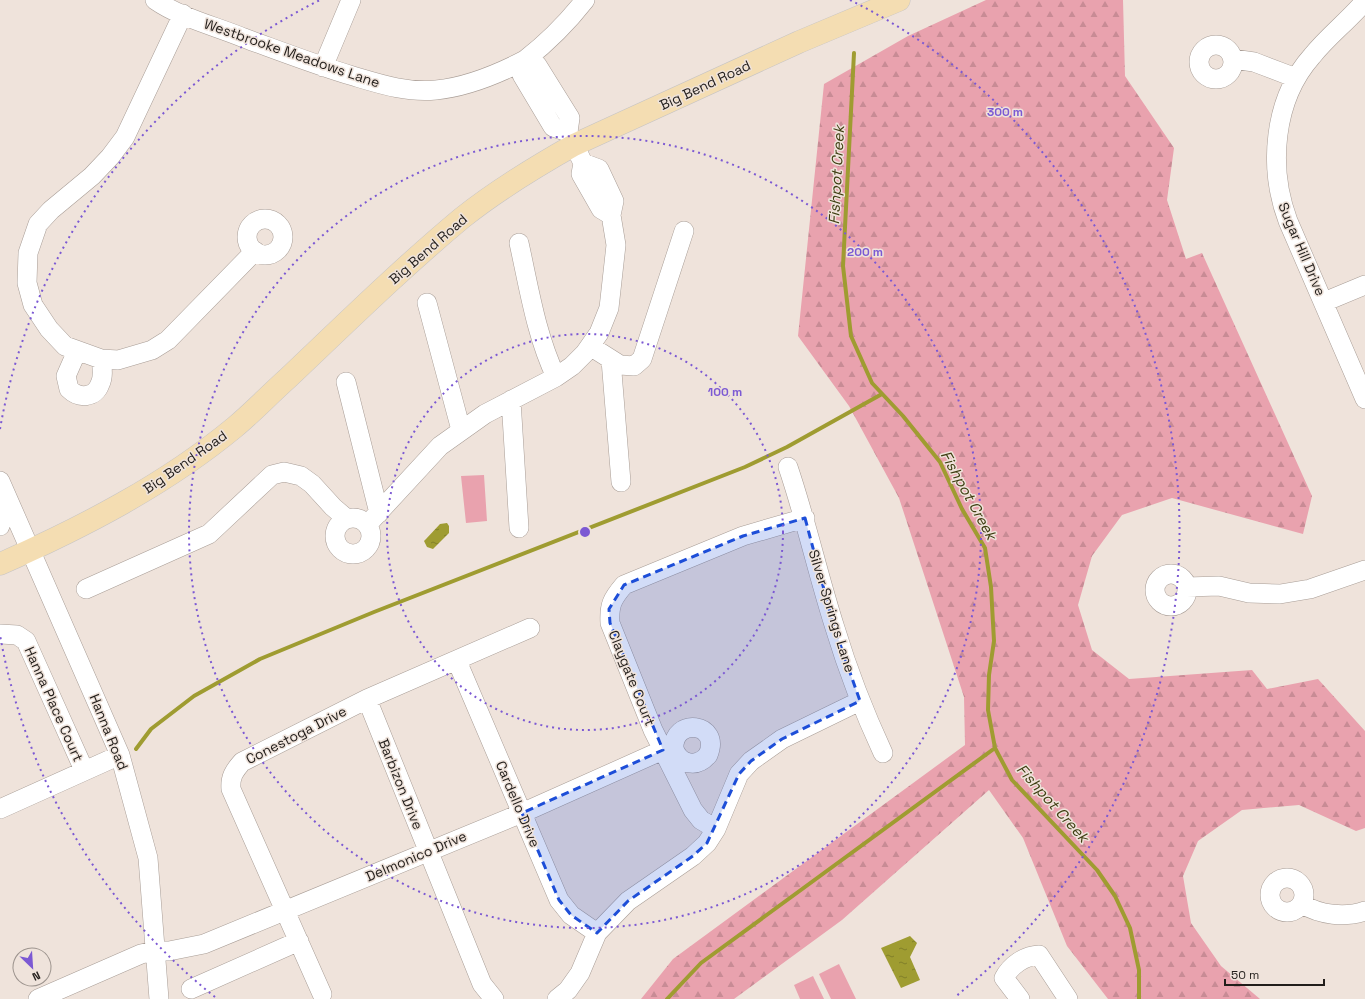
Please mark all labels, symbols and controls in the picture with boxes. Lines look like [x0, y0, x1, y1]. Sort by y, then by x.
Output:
street label: Westbrooke Meadows Lane [202, 14, 382, 92]
street label: Big Bend Road [657, 56, 753, 114]
text: 300 m [987, 104, 1023, 120]
water label: Fishpot Creek [824, 123, 848, 225]
street label: Sugar Hill Drive [1274, 200, 1330, 298]
street label: Big Bend Road [385, 210, 471, 288]
text: 200 m [847, 244, 883, 260]
text: 100 m [708, 384, 742, 400]
street label: Big Bend Road [140, 426, 230, 498]
water label: Fishpot Creek [937, 447, 1002, 545]
centre of rings [578, 525, 592, 539]
street label: Silver Springs Lane [805, 548, 859, 674]
street label: Claygate Court [605, 628, 659, 728]
street label: Hanna Place Court [21, 644, 87, 764]
street label: Hanna Road [86, 691, 132, 773]
street label: Conestoga Drive [243, 702, 349, 768]
street label: Barbizon Drive [375, 736, 427, 832]
street label: Cardello Drive [492, 758, 544, 850]
water label: Fishpot Creek [1013, 760, 1095, 848]
street label: Delmonico Drive [363, 827, 469, 885]
north arrow [12, 947, 52, 987]
scale bar [1225, 961, 1324, 987]
text: 50 m [1231, 967, 1259, 983]
text: N [30, 968, 43, 984]

